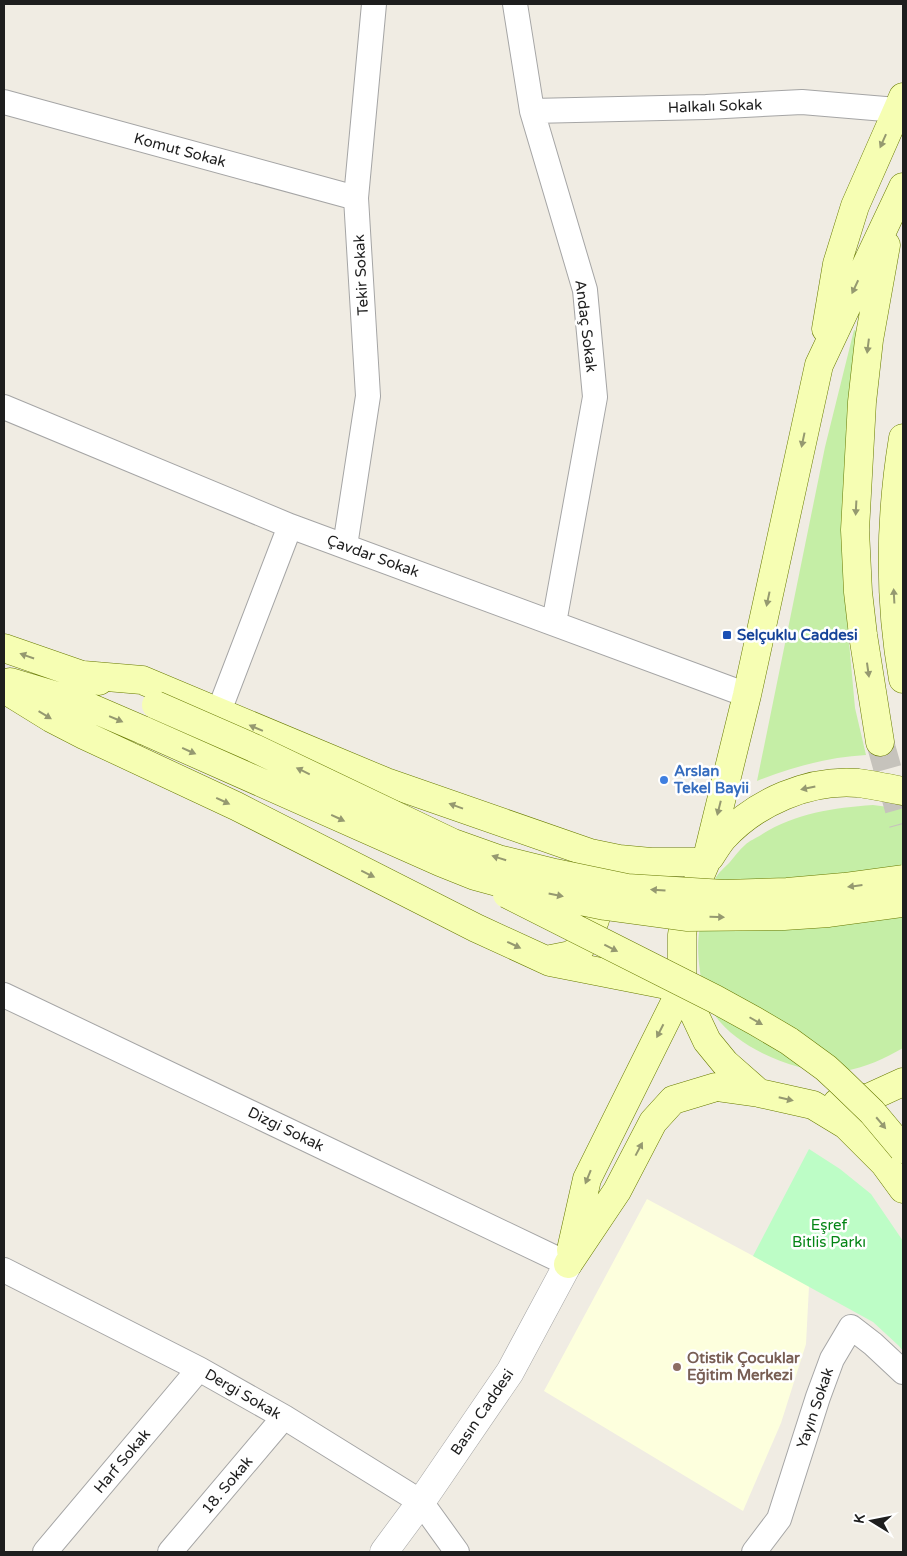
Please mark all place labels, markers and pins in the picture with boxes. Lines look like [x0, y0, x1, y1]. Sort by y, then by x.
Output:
place label: Selçuklu Caddesi [737, 626, 858, 645]
marker: Selçuklu Caddesi [721, 629, 733, 641]
place label: Arslan Tekel Bayii [673, 762, 749, 798]
marker: Arslan Tekel Bayii [658, 774, 670, 786]
place label: Otistik Çocuklar Eğitim Merkezi [687, 1349, 800, 1385]
marker: Otistik Çocuklar Eğitim Merkezi [671, 1361, 683, 1373]

